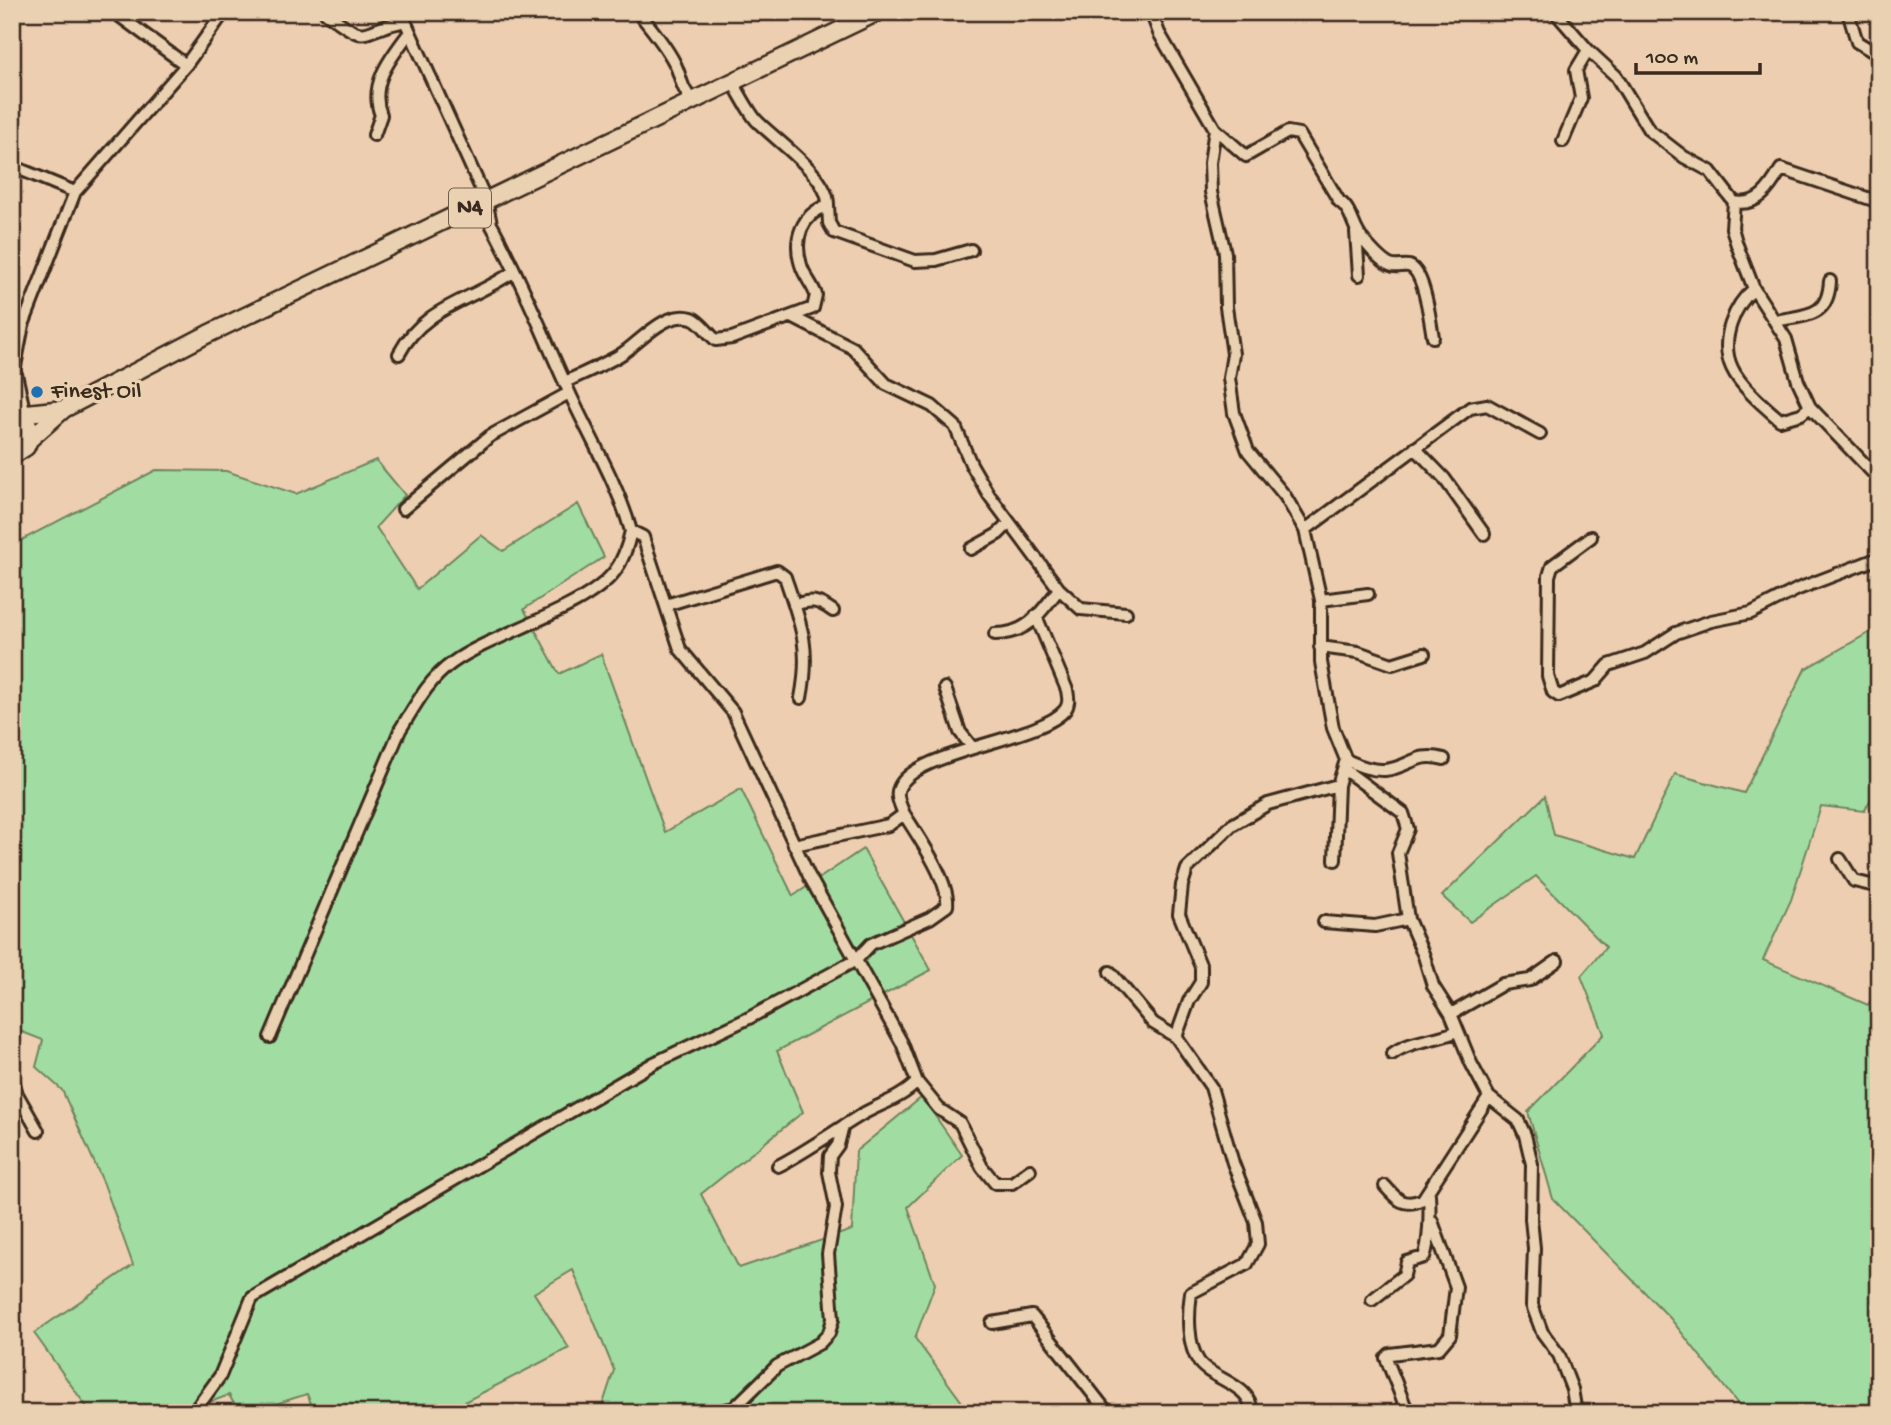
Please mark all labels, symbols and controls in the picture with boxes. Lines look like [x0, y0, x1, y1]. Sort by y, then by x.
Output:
scale bar [1636, 32, 1760, 76]
text: 100 m [1645, 47, 1698, 72]
road number: N4 [449, 188, 491, 228]
place label: Finest Oil [50, 378, 142, 407]
marker: Finest Oil [29, 384, 45, 400]

